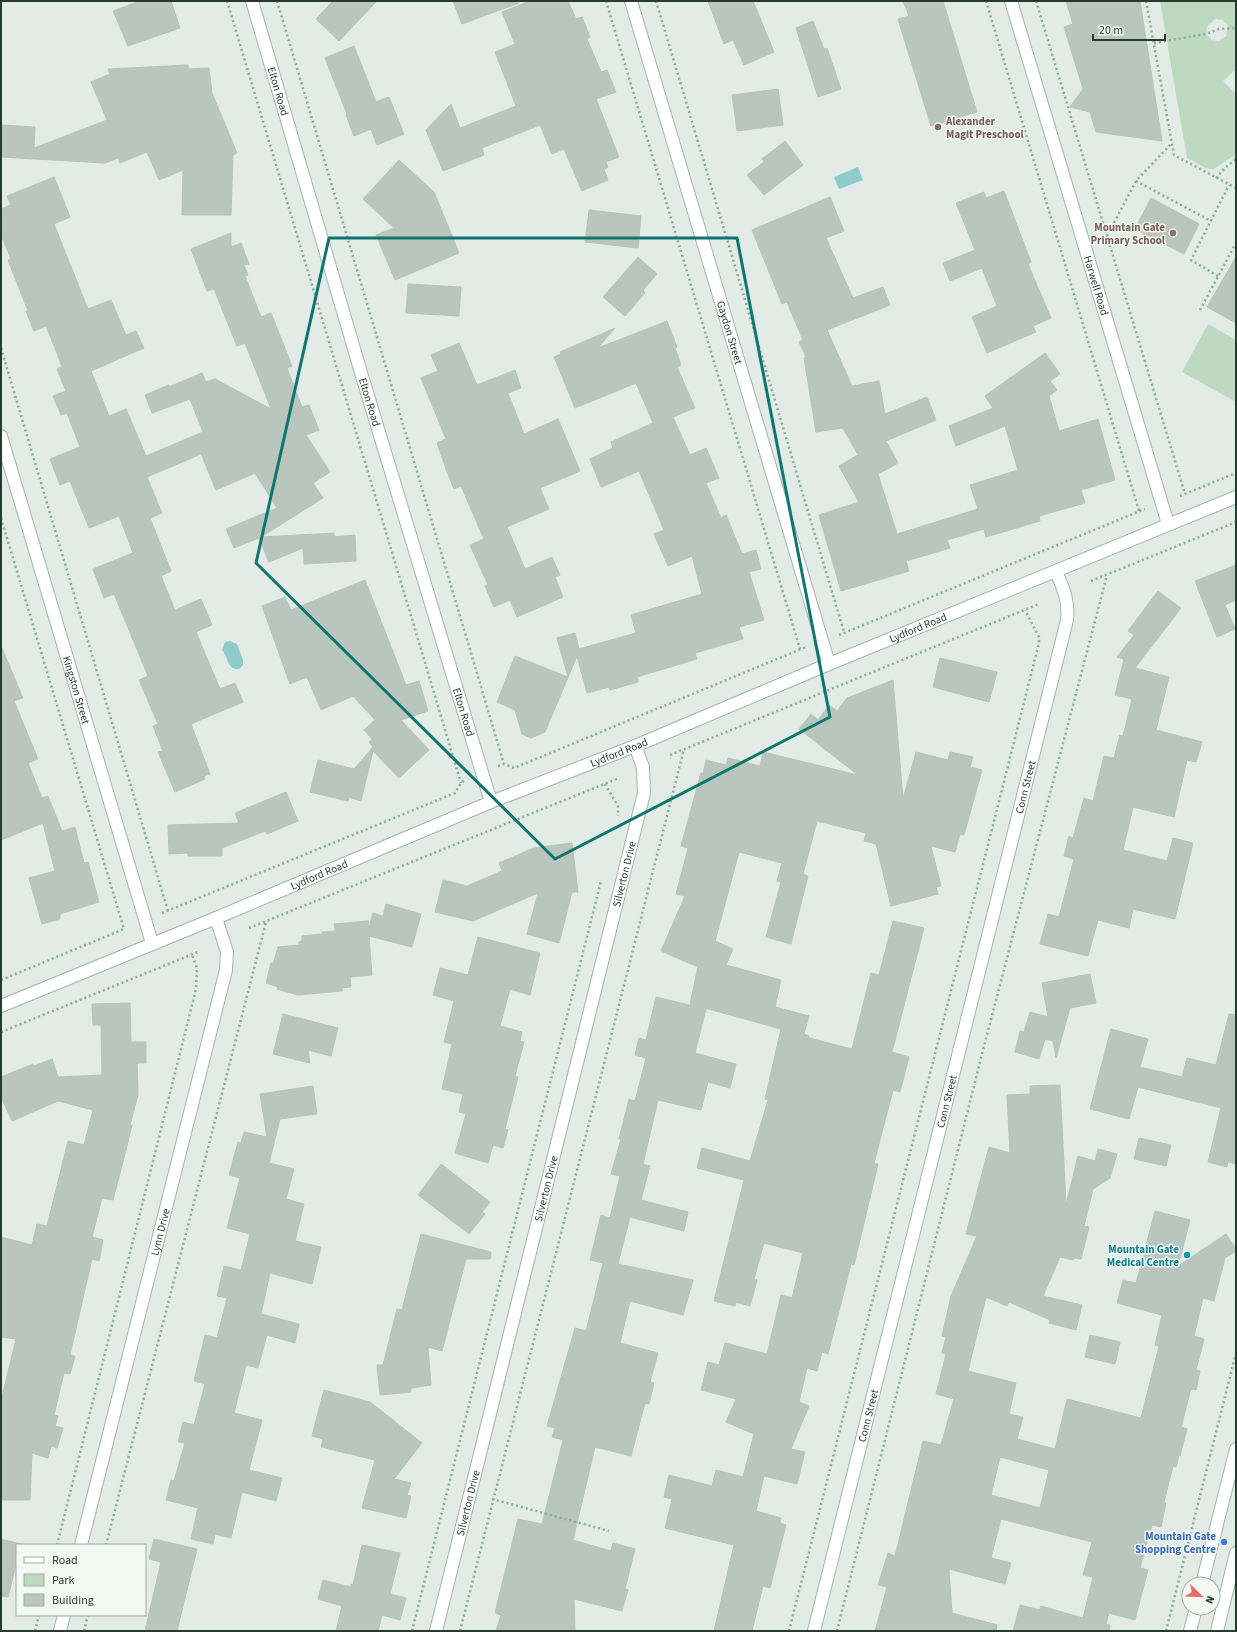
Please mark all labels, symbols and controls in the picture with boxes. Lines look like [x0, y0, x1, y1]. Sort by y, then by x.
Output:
scale bar [1093, 16, 1165, 42]
text: 20 m [1099, 22, 1123, 39]
street label: Elton Road [264, 65, 292, 117]
place label: Alexander Magit Preschool [945, 114, 1025, 142]
marker: Alexander Magit Preschool [933, 122, 943, 132]
place label: Mountain Gate Primary School [1091, 220, 1166, 248]
marker: Mountain Gate Primary School [1168, 228, 1178, 238]
street label: Harwell Road [1080, 254, 1112, 317]
street label: Gaydon Street [713, 299, 746, 366]
street label: Elton Road [355, 376, 384, 428]
street label: Lydford Road [887, 609, 949, 646]
street label: Kingston Street [59, 654, 93, 726]
street label: Elton Road [449, 686, 478, 738]
street label: Lydford Road [588, 734, 650, 771]
street label: Conn Street [1012, 759, 1040, 815]
street label: Silverton Drive [609, 839, 640, 909]
street label: Lydford Road [288, 856, 350, 894]
street label: Conn Street [933, 1073, 961, 1130]
street label: Silverton Drive [531, 1153, 562, 1223]
street label: Lynn Drive [147, 1206, 174, 1257]
place label: Mountain Gate Medical Centre [1107, 1242, 1179, 1270]
marker: Mountain Gate Medical Centre [1182, 1250, 1192, 1260]
street label: Conn Street [855, 1387, 882, 1444]
street label: Silverton Drive [453, 1468, 484, 1538]
place label: Mountain Gate Shopping Centre [1135, 1529, 1216, 1557]
marker: Mountain Gate Shopping Centre [1219, 1537, 1229, 1547]
legend [16, 1544, 146, 1616]
text: Road [52, 1552, 78, 1569]
text: Park [52, 1572, 74, 1589]
north arrow [1181, 1576, 1221, 1616]
text: Building [52, 1592, 94, 1609]
text: N [1201, 1593, 1218, 1606]

